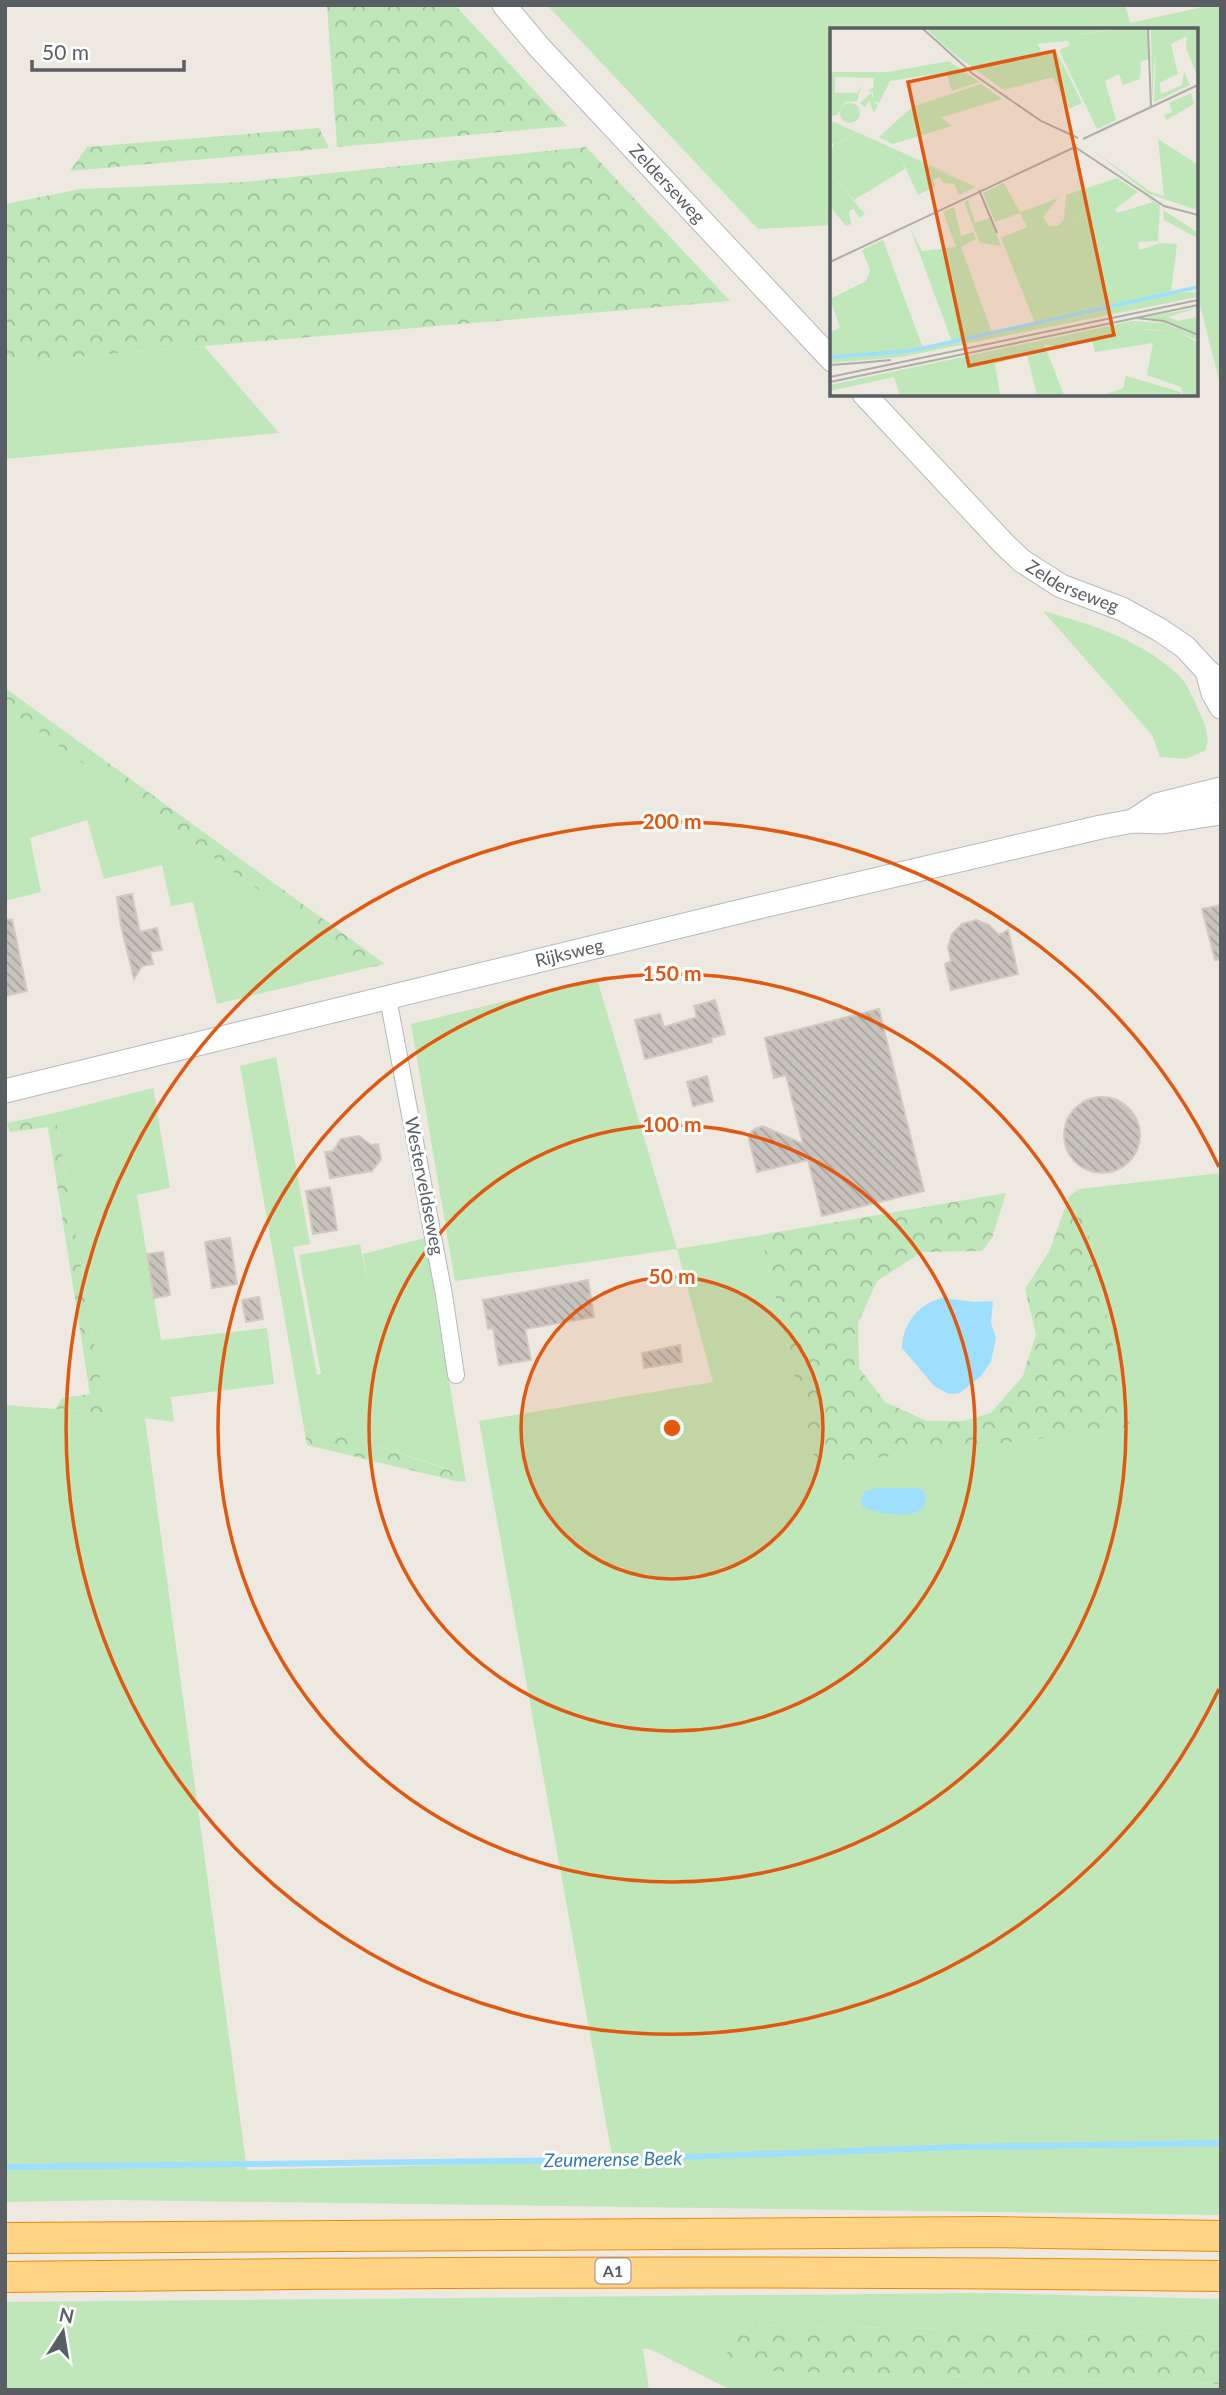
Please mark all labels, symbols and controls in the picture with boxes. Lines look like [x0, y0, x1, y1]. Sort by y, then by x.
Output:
scale bar [32, 28, 184, 72]
inset map [830, 28, 1198, 396]
text: 50 m [42, 39, 89, 64]
street label: Zelderseweg [625, 139, 710, 227]
street label: Zelderseweg [1022, 555, 1122, 617]
text: 200 m [642, 808, 702, 833]
street label: Rijksweg [533, 933, 606, 971]
text: 150 m [642, 960, 702, 985]
text: 100 m [642, 1111, 702, 1136]
street label: Westerveldseweg [401, 1115, 449, 1257]
text: 50 m [648, 1263, 696, 1288]
centre of rings [660, 1416, 684, 1440]
water label: Zeumerense Beek [543, 2146, 683, 2171]
road number: A1 [596, 2258, 630, 2284]
north arrow [28, 2297, 98, 2367]
text: N [57, 2302, 76, 2328]

